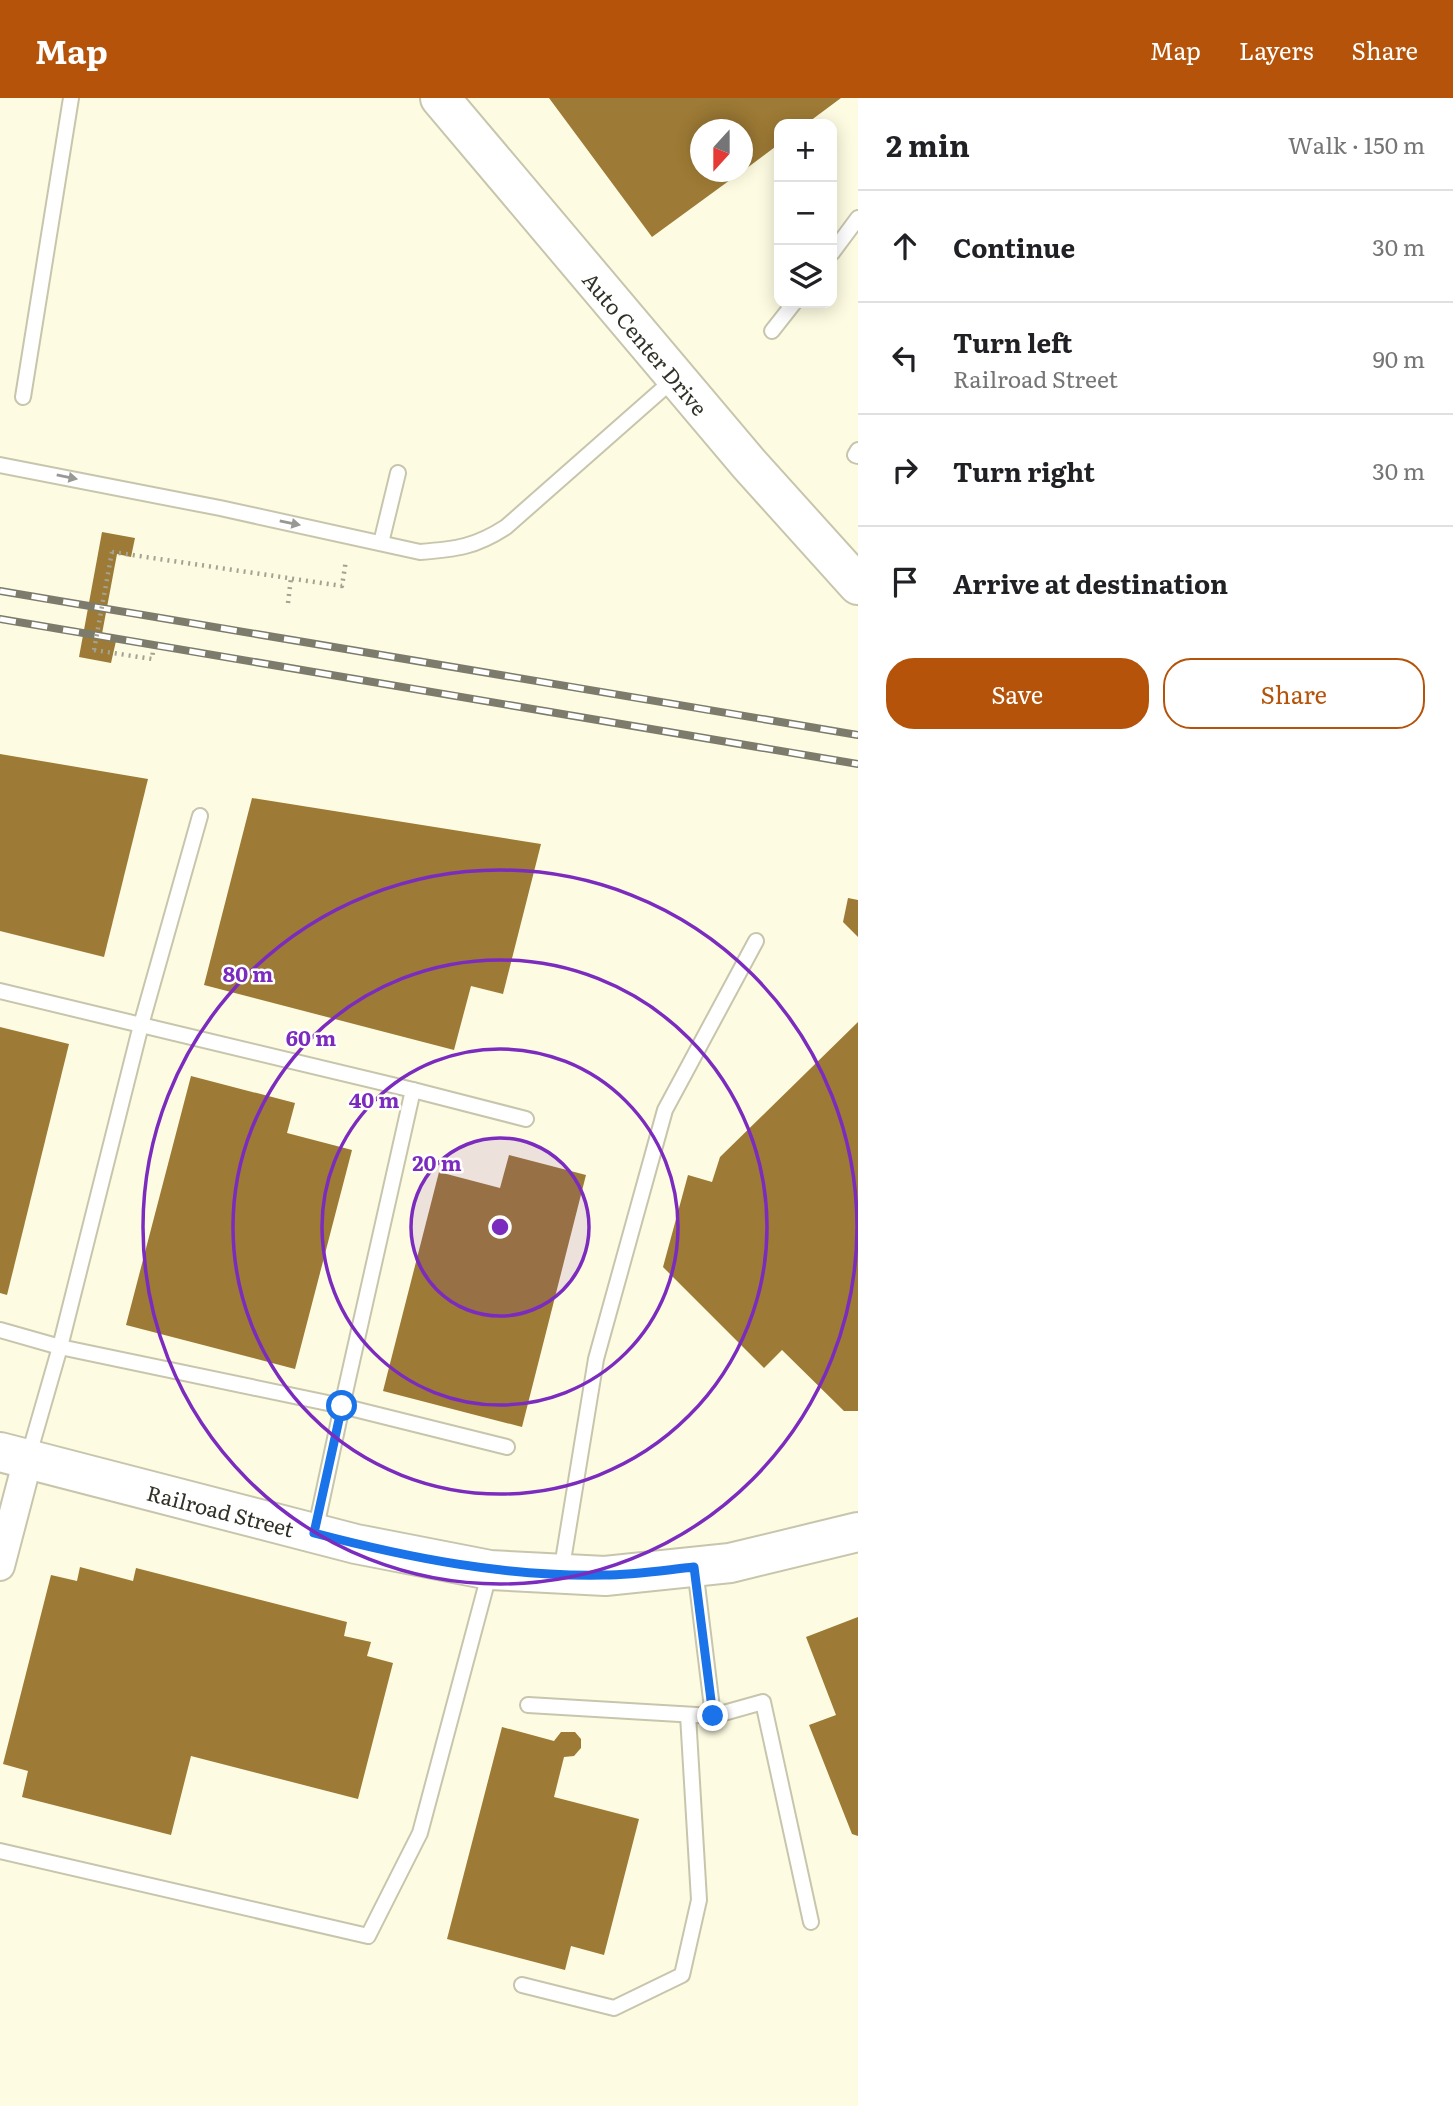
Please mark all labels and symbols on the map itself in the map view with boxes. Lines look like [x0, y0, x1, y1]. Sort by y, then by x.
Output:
north arrow [690, 119, 753, 182]
street label: Auto Center Drive [577, 264, 716, 421]
one-way arrow [56, 472, 78, 483]
one-way arrow [279, 518, 301, 529]
text: 80 m [223, 957, 273, 988]
text: 60 m [286, 1021, 336, 1052]
text: 40 m [349, 1083, 399, 1114]
text: 20 m [412, 1146, 462, 1177]
centre of rings [488, 1215, 512, 1239]
route start [326, 1390, 357, 1421]
street label: Railroad Street [144, 1475, 298, 1543]
route end [697, 1700, 728, 1731]

